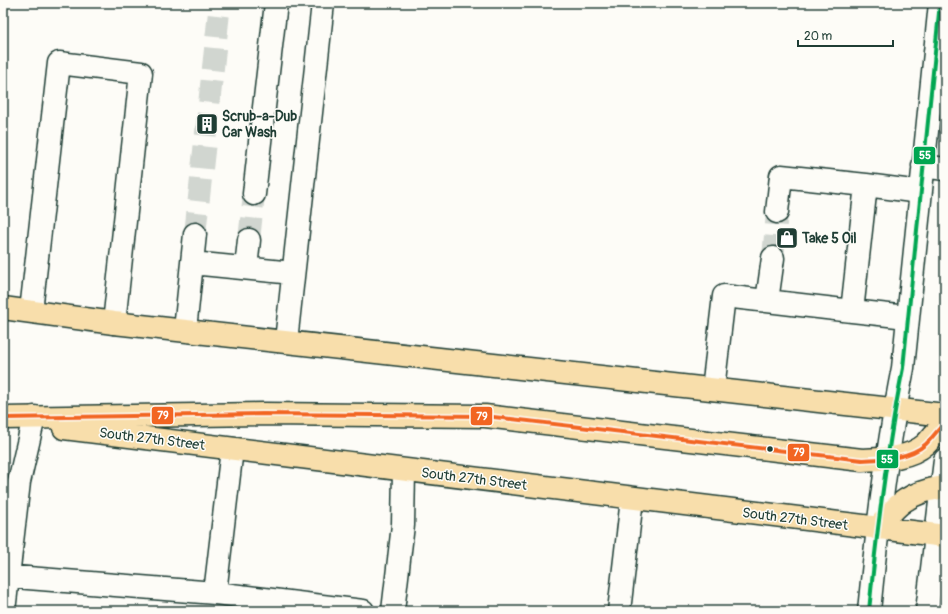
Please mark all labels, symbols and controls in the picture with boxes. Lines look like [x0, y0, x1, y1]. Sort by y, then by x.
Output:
scale bar [798, 22, 893, 48]
text: 20 m [804, 29, 833, 44]
place label: Scrub-a-Dub Car Wash [222, 108, 297, 141]
building icon: Scrub-a-Dub Car Wash [194, 111, 220, 137]
line badge: 55 [913, 146, 936, 165]
text: 55 [919, 149, 931, 162]
shop icon: Take 5 Oil [774, 225, 800, 251]
place label: Take 5 Oil [801, 230, 857, 247]
line badge: 79 [151, 406, 174, 425]
line badge: 79 [470, 406, 493, 426]
text: 79 [157, 409, 169, 422]
text: 79 [476, 410, 488, 423]
street label: South 27th Street [98, 424, 206, 454]
line badge: 79 [787, 443, 810, 462]
unlabelled marker [765, 444, 775, 454]
text: 79 [793, 446, 805, 459]
line badge: 55 [876, 449, 899, 469]
text: 55 [881, 453, 893, 466]
street label: South 27th Street [420, 464, 528, 494]
street label: South 27th Street [741, 504, 849, 534]

